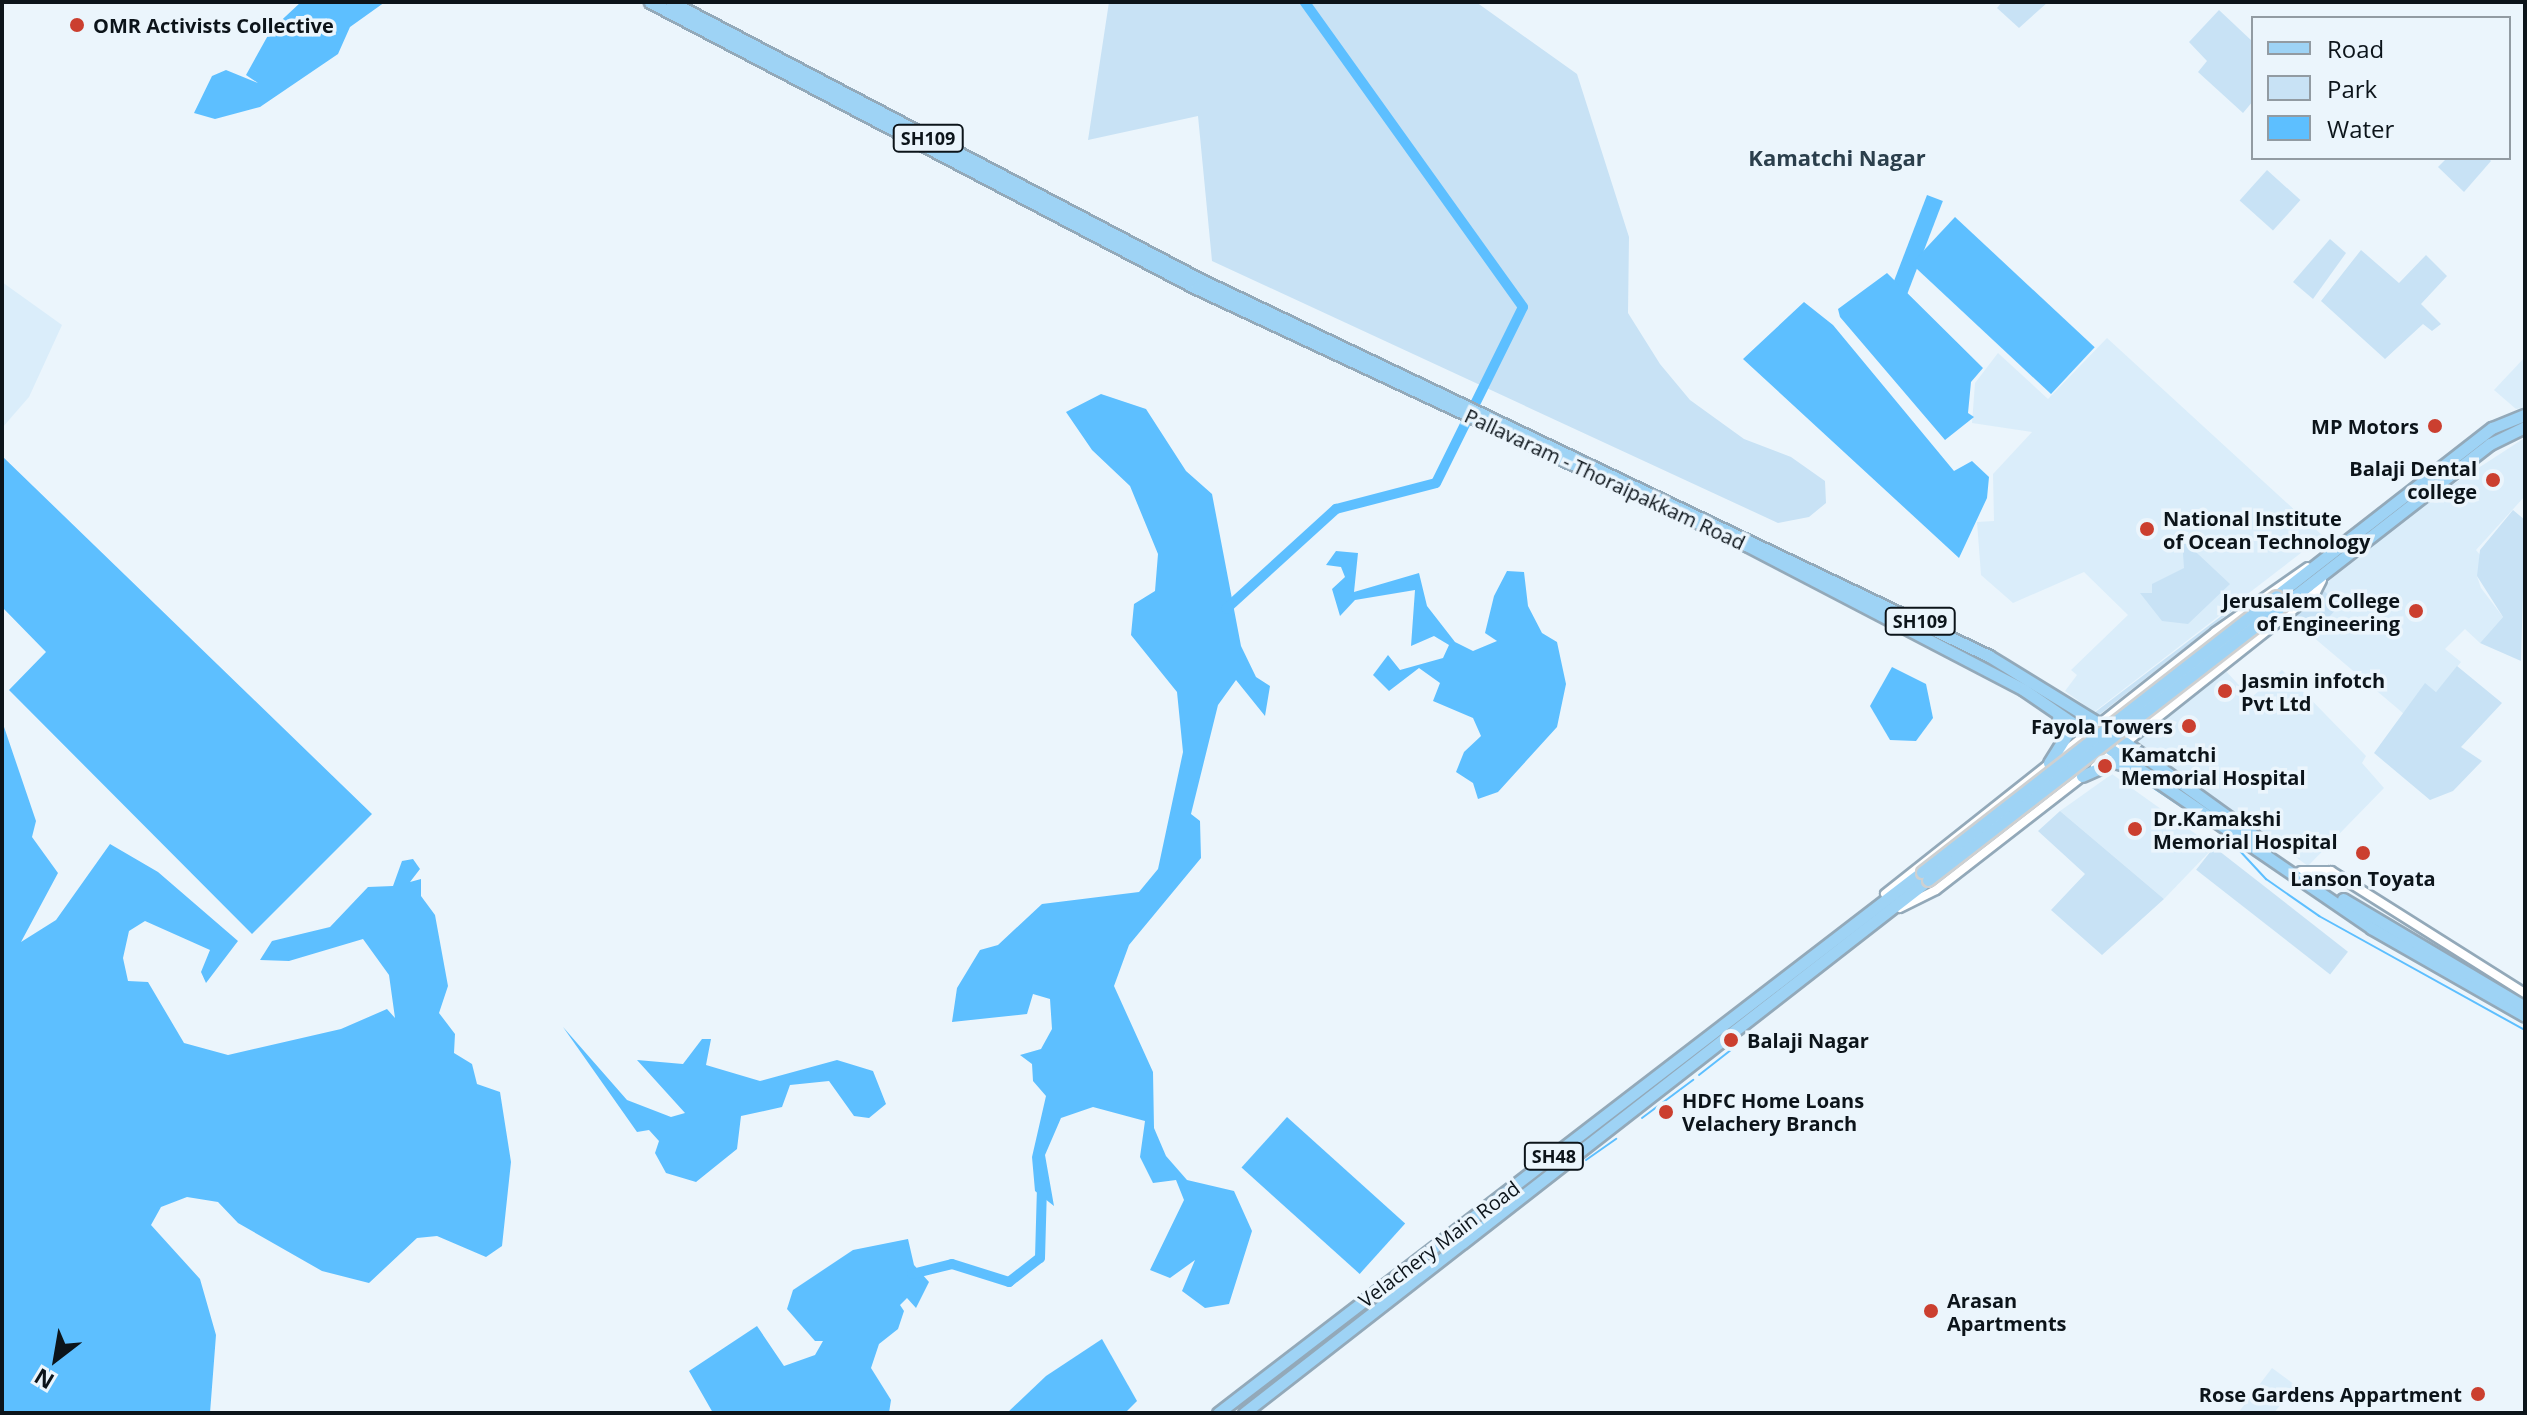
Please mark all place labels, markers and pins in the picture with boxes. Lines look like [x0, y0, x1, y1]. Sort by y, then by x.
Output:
place label: OMR Activists Collective [93, 13, 334, 37]
marker: OMR Activists Collective [68, 16, 86, 34]
place label: MP Motors [2311, 414, 2419, 438]
marker: MP Motors [2426, 417, 2444, 435]
place label: Balaji Dental college [2349, 456, 2477, 503]
marker: Balaji Dental college [2484, 471, 2502, 489]
place label: National Institute of Ocean Technology [2163, 506, 2370, 553]
marker: National Institute of Ocean Technology [2138, 520, 2156, 538]
place label: Jerusalem College of Engineering [2222, 588, 2400, 635]
marker: Jerusalem College of Engineering [2407, 602, 2425, 620]
place label: Jasmin infotch Pvt Ltd [2241, 668, 2385, 715]
marker: Jasmin infotch Pvt Ltd [2216, 682, 2234, 700]
place label: Fayola Towers [2031, 714, 2173, 738]
marker: Fayola Towers [2180, 717, 2198, 735]
place label: Kamatchi Memorial Hospital [2121, 742, 2306, 789]
marker: Kamatchi Memorial Hospital [2096, 757, 2114, 775]
place label: Dr.Kamakshi Memorial Hospital [2153, 806, 2338, 853]
marker: Dr.Kamakshi Memorial Hospital [2124, 818, 2146, 840]
marker: Lanson Toyata [2354, 844, 2372, 862]
place label: Lanson Toyata [2290, 866, 2436, 890]
place label: Balaji Nagar [1747, 1028, 1869, 1052]
marker: Balaji Nagar [1722, 1031, 1740, 1049]
place label: HDFC Home Loans Velachery Branch [1682, 1088, 1864, 1135]
marker: HDFC Home Loans Velachery Branch [1657, 1103, 1675, 1121]
place label: Arasan Apartments [1947, 1288, 2067, 1335]
marker: Arasan Apartments [1922, 1302, 1940, 1320]
place label: Rose Gardens Appartment [2199, 1382, 2462, 1406]
marker: Rose Gardens Appartment [2469, 1385, 2487, 1403]

